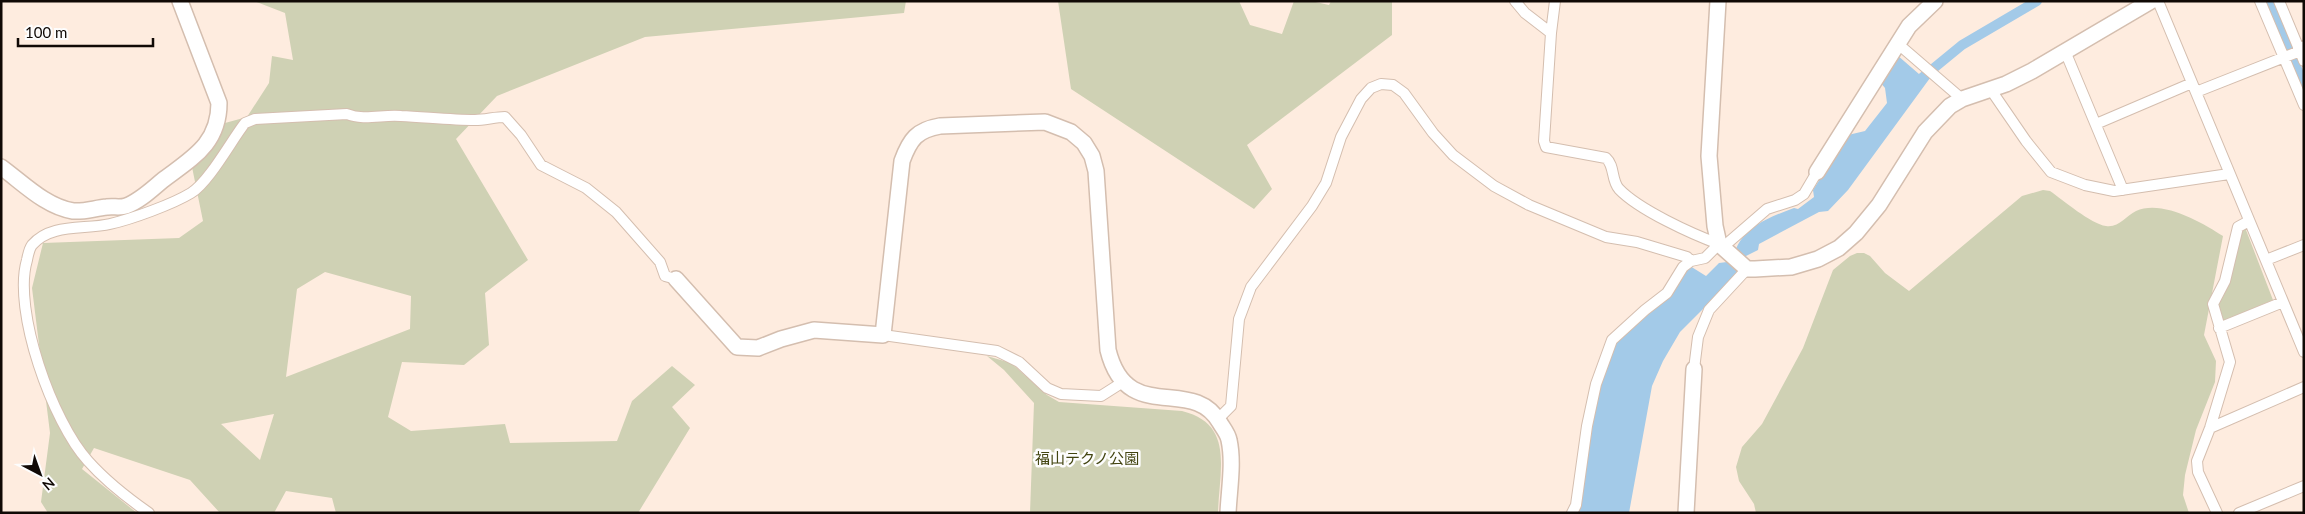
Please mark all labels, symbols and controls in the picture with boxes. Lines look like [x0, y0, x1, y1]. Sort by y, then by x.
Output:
scale bar [18, 15, 152, 47]
text: 100 m [25, 23, 67, 41]
north arrow [15, 449, 65, 499]
park label: 福山テクノ公園 [1035, 449, 1139, 467]
text: N [39, 474, 59, 494]

